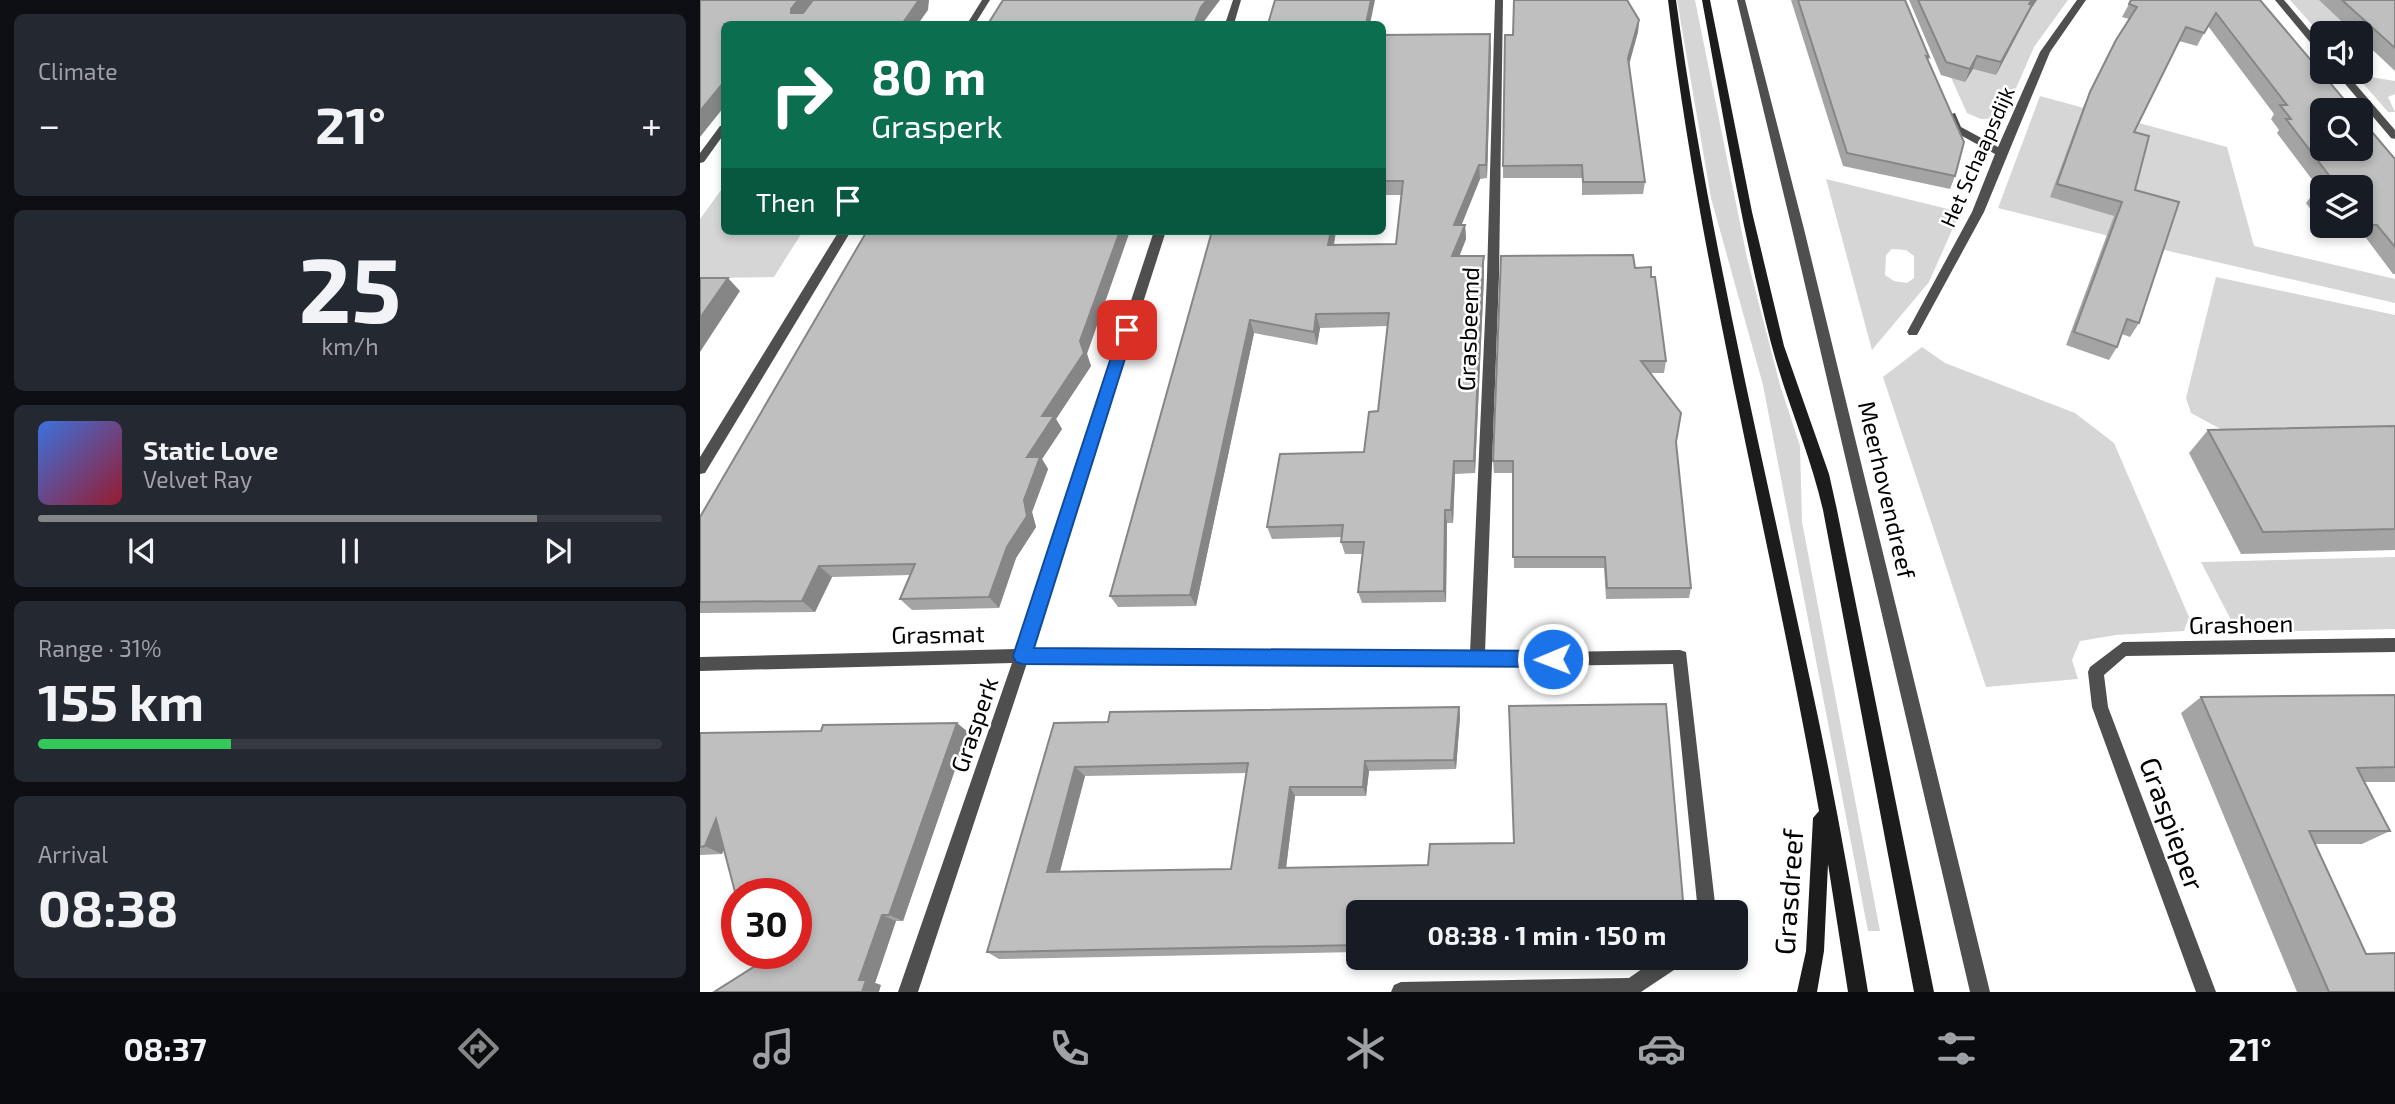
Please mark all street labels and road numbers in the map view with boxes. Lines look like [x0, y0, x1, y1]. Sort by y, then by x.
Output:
street label: Het Schaapsdijk [1934, 82, 2020, 231]
street label: Grasbeemd [1451, 266, 1484, 392]
street label: Meerhovendreef [1853, 398, 1922, 582]
street label: Grashoen [2188, 608, 2293, 639]
street label: Grasmat [891, 618, 985, 649]
street label: Grasperk [944, 673, 1003, 776]
street label: Graspieper [2133, 752, 2213, 895]
street label: Grasdreef [1767, 827, 1809, 956]

